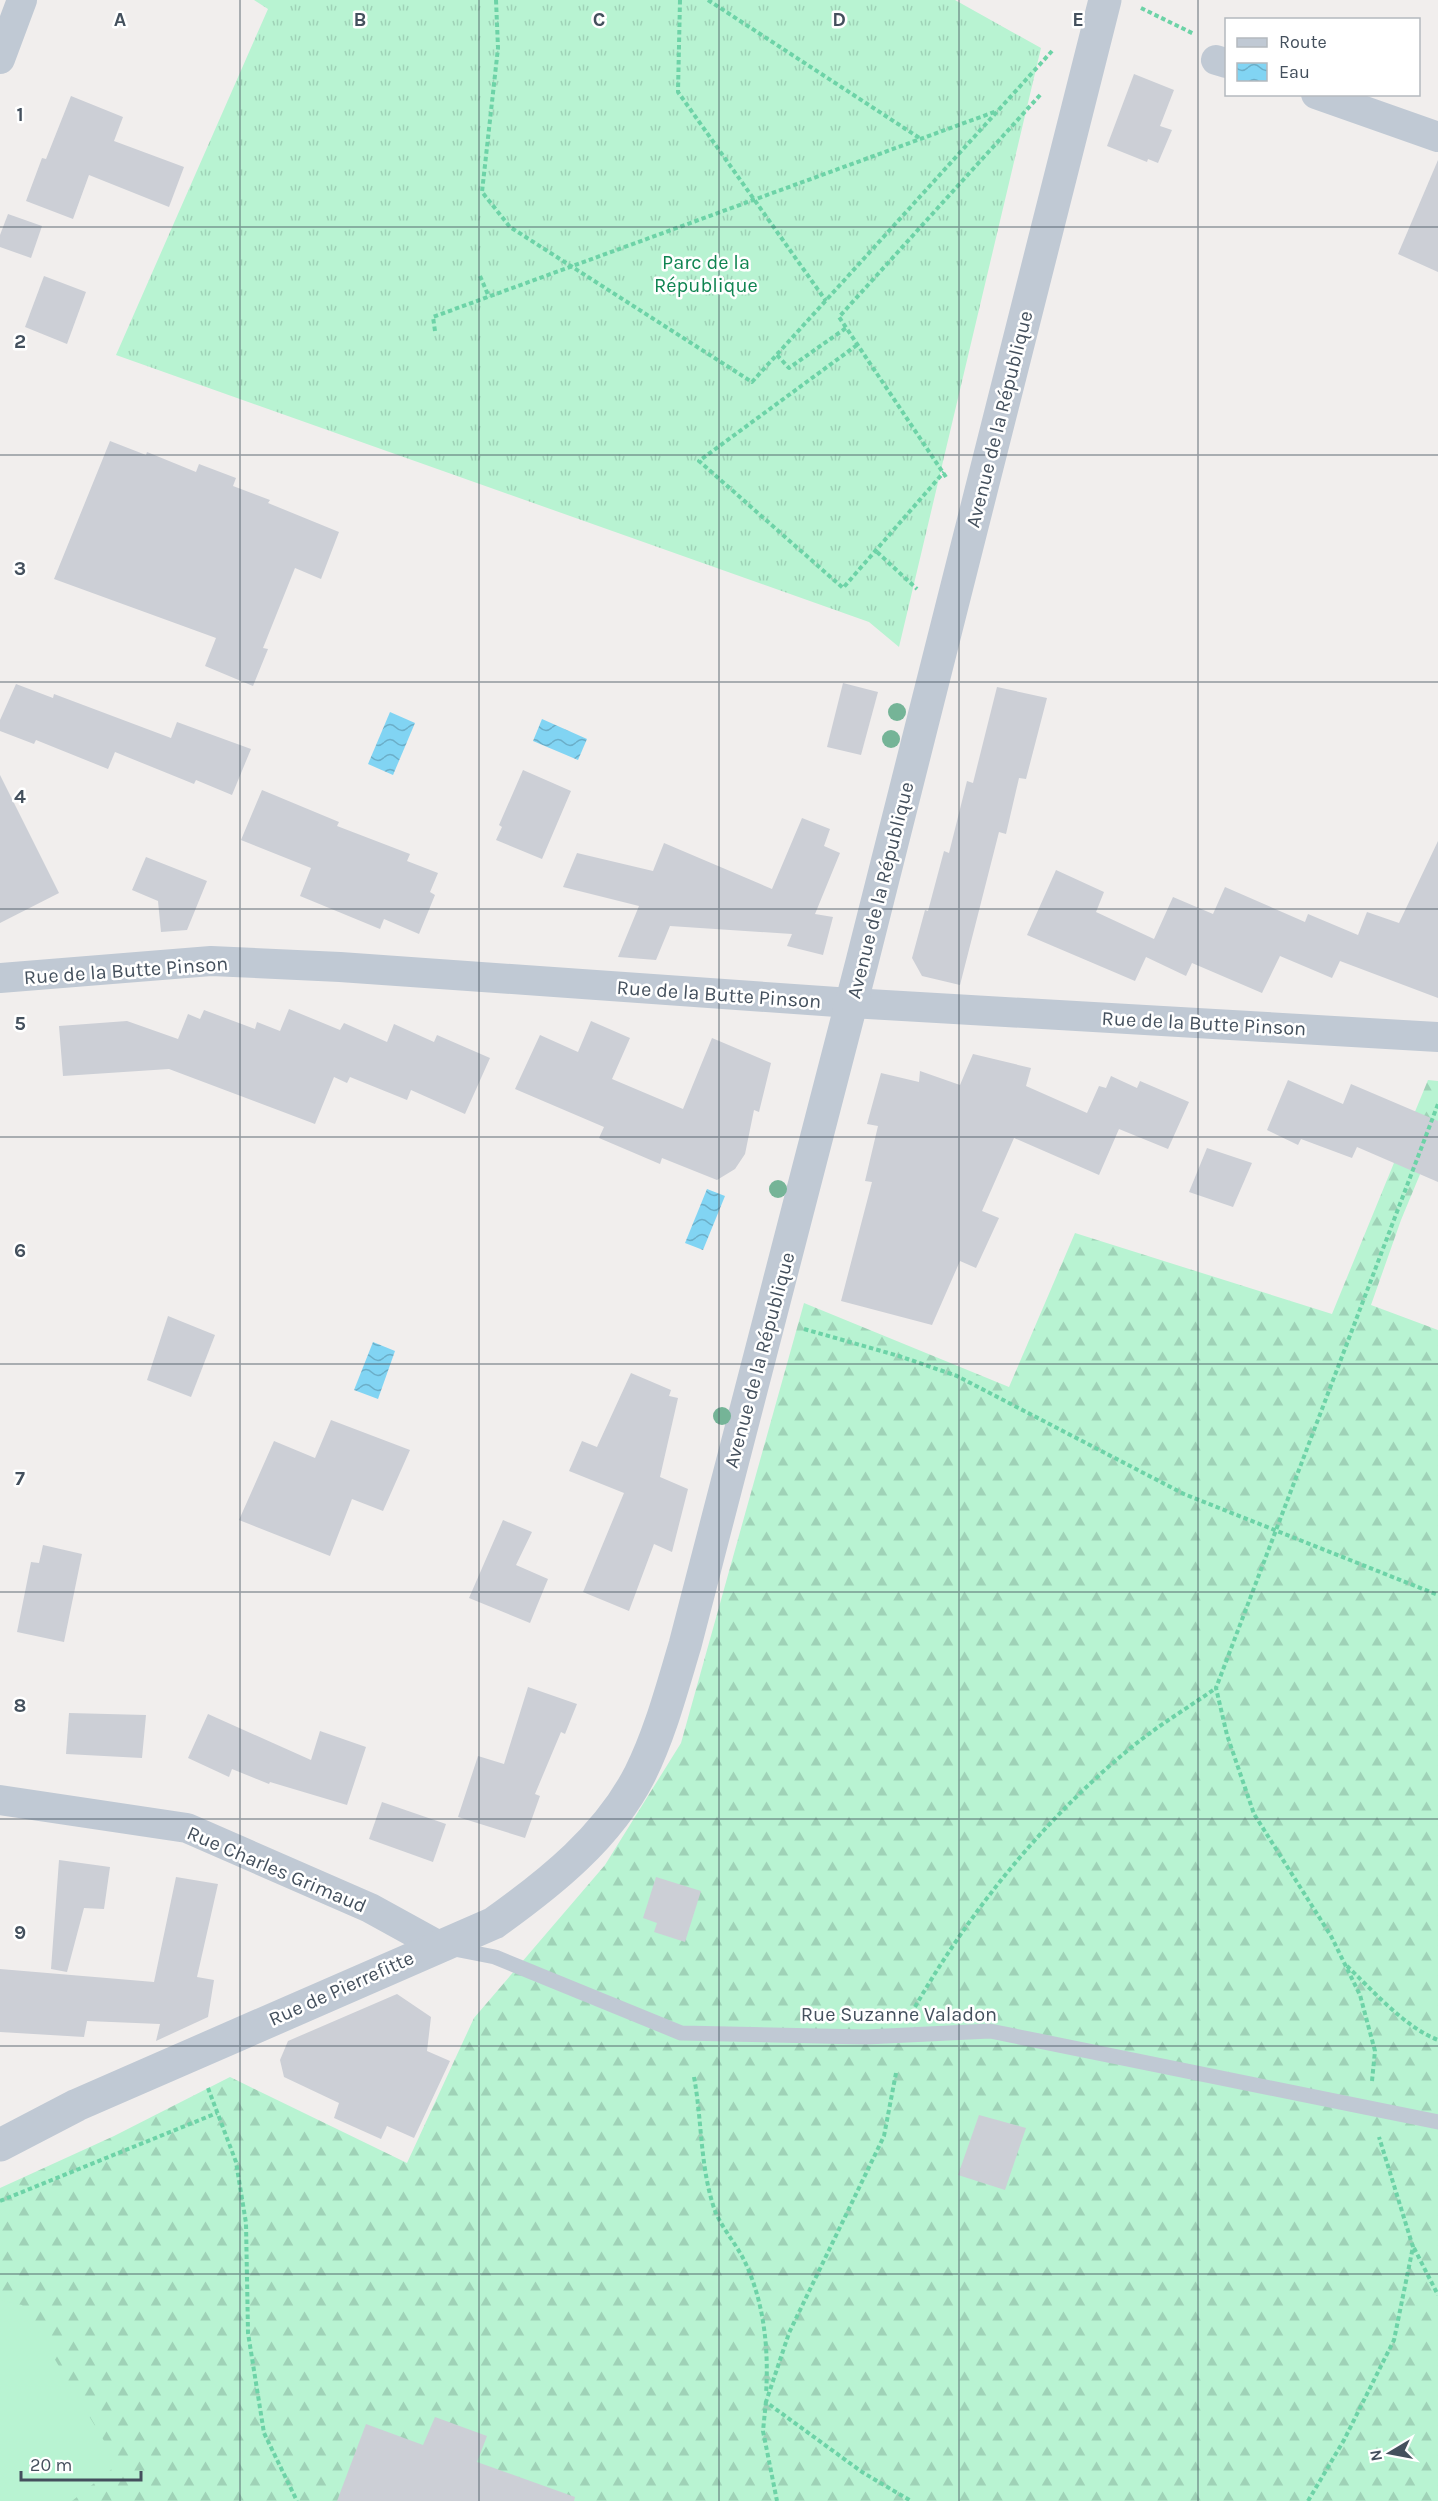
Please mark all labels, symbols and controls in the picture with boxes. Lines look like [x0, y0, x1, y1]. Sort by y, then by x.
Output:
text: A [114, 8, 127, 31]
text: B [354, 8, 366, 31]
text: C [593, 8, 605, 31]
text: D [832, 8, 846, 31]
text: E [1072, 8, 1084, 31]
legend [1225, 18, 1420, 96]
text: Route [1279, 31, 1327, 53]
text: Eau [1279, 61, 1310, 83]
text: 1 [16, 103, 24, 126]
park label: Parc de la République [654, 251, 758, 297]
street label: Avenue de la République [961, 308, 1038, 530]
text: 2 [14, 330, 26, 353]
text: 3 [14, 557, 26, 580]
street label: Avenue de la République [842, 779, 919, 1001]
text: 4 [14, 785, 26, 808]
street label: Rue de la Butte Pinson [23, 952, 229, 989]
street label: Rue de la Butte Pinson [616, 976, 822, 1013]
street label: Rue de la Butte Pinson [1101, 1007, 1307, 1040]
text: 5 [14, 1012, 26, 1035]
text: 6 [14, 1239, 26, 1262]
street label: Avenue de la République [720, 1250, 799, 1471]
text: 7 [15, 1467, 25, 1490]
text: 8 [14, 1694, 26, 1717]
street label: Rue Charles Grimaud [184, 1821, 370, 1918]
text: 9 [14, 1921, 26, 1944]
street label: Rue de Pierrefitte [265, 1946, 417, 2031]
street label: Rue Suzanne Valadon [801, 2003, 997, 2026]
north arrow [1360, 2423, 1420, 2483]
scale bar [21, 2444, 141, 2482]
text: N [1365, 2448, 1386, 2463]
text: 20 m [30, 2454, 72, 2476]

